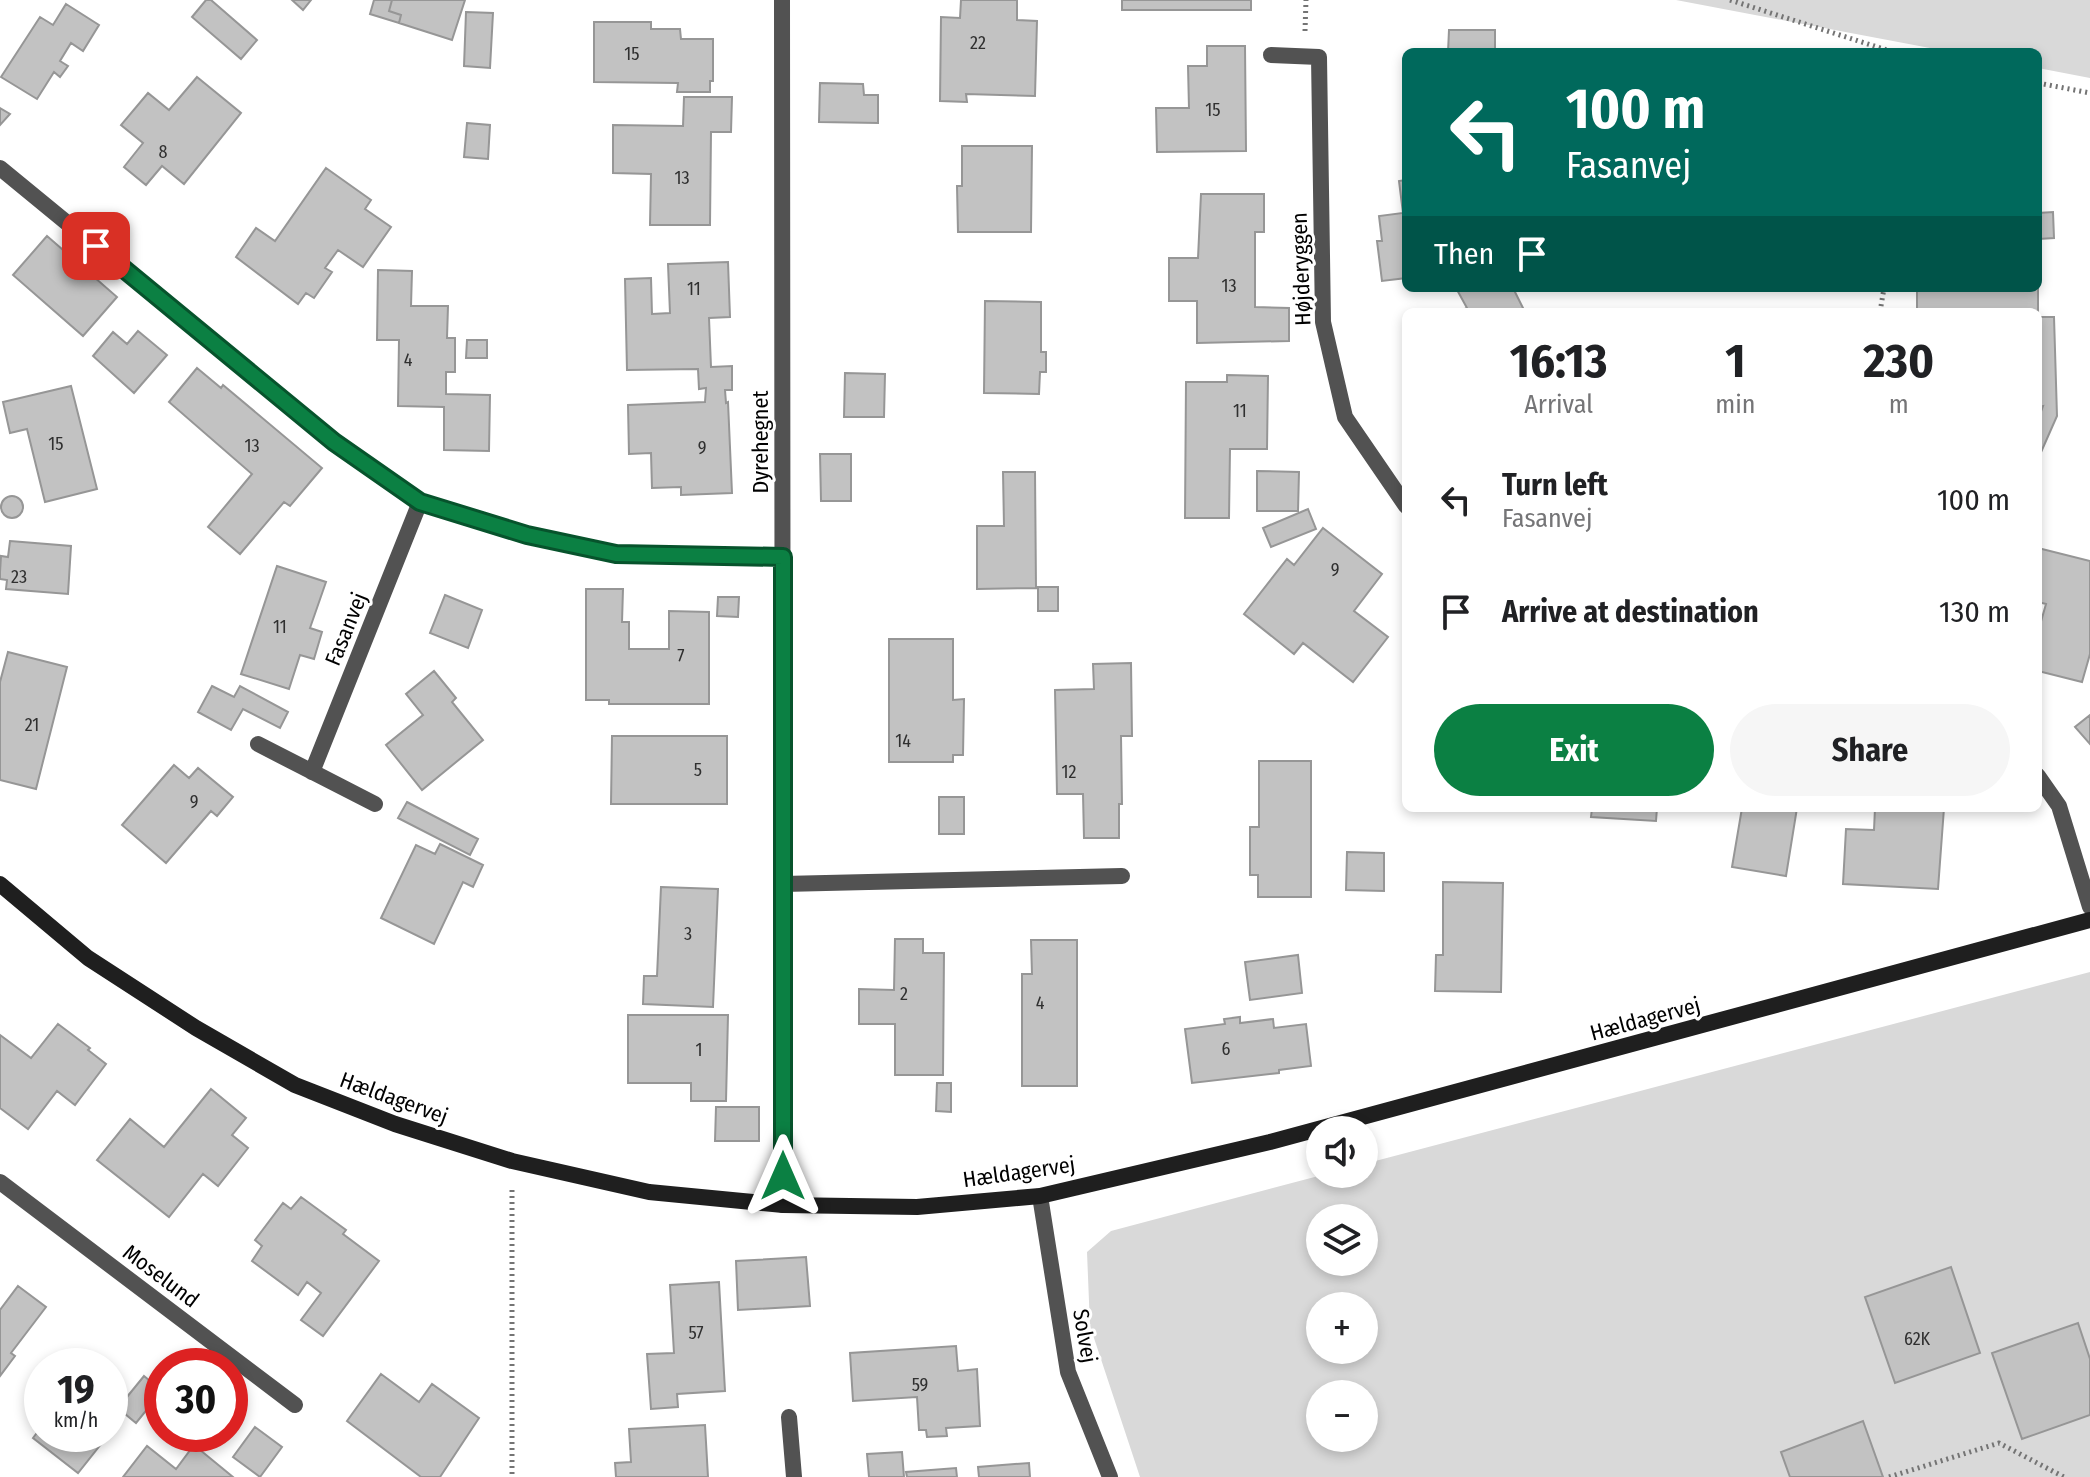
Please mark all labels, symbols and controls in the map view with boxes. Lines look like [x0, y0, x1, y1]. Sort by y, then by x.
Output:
house number: 22 [970, 32, 986, 54]
house number: 15 [624, 43, 640, 65]
text: 100 m [1566, 76, 1705, 143]
icon: left [1434, 80, 1538, 184]
house number: 15 [1205, 99, 1221, 121]
house number: 8 [159, 141, 168, 163]
text: Fasanvej [1566, 144, 1691, 188]
house number: 13 [674, 167, 690, 189]
pin [62, 212, 130, 280]
street label: Højderyggen [1286, 212, 1316, 326]
icon: arrive [74, 224, 118, 268]
icon: arrive [1510, 232, 1554, 276]
text: Then [1434, 236, 1494, 272]
house number: 13 [1221, 275, 1237, 297]
house number: 11 [687, 278, 701, 300]
text: 16:13 [1510, 332, 1607, 390]
text: 1 [1725, 332, 1745, 390]
text: 230 [1863, 332, 1934, 390]
house number: 4 [404, 349, 413, 371]
text: Arrival [1524, 389, 1593, 420]
text: min [1715, 389, 1755, 420]
text: m [1889, 389, 1909, 420]
street label: Dyrehegnet [747, 390, 774, 493]
house number: 11 [1233, 400, 1247, 422]
house number: 15 [48, 433, 64, 455]
house number: 13 [244, 435, 260, 457]
house number: 9 [698, 437, 706, 459]
text: Turn left [1502, 467, 1608, 503]
icon: left [1434, 478, 1478, 522]
text: 100 m [1937, 482, 2010, 518]
text: Fasanvej [1502, 503, 1592, 534]
house number: 9 [1331, 559, 1339, 581]
house number: 23 [11, 566, 27, 588]
street label: Fasanvej [319, 588, 373, 670]
icon: arrive [1434, 590, 1478, 634]
text: Arrive at destination [1502, 594, 1759, 630]
text: 130 m [1939, 594, 2010, 630]
house number: 11 [273, 616, 287, 638]
house number: 7 [677, 645, 685, 667]
button: Exit [1434, 704, 1714, 796]
button: Share [1730, 704, 2010, 796]
house number: 21 [25, 714, 39, 736]
house number: 14 [895, 730, 911, 752]
house number: 5 [694, 759, 702, 781]
house number: 12 [1062, 761, 1077, 783]
house number: 9 [190, 791, 198, 813]
house number: 3 [684, 923, 692, 945]
house number: 2 [900, 983, 908, 1005]
street label: Hældagervej [1587, 991, 1703, 1047]
house number: 4 [1036, 992, 1045, 1014]
house number: 6 [1222, 1038, 1231, 1060]
house number: 1 [695, 1039, 703, 1061]
street label: Hældagervej [336, 1066, 452, 1130]
map controls [1306, 1116, 1378, 1452]
button: sound [1306, 1116, 1378, 1188]
position arrow [741, 1134, 825, 1218]
street label: Hældagervej [961, 1151, 1077, 1193]
button: layers [1306, 1204, 1378, 1276]
street label: Moselund [118, 1239, 204, 1313]
button: + [1306, 1292, 1378, 1364]
street label: Solvej [1067, 1307, 1103, 1365]
house number: 57 [688, 1322, 704, 1344]
house number: 62K [1904, 1328, 1931, 1350]
speed limit sign: 30 [144, 1348, 248, 1452]
text: 19 [57, 1366, 95, 1414]
house number: 59 [912, 1374, 928, 1396]
button: − [1306, 1380, 1378, 1452]
text: km/h [54, 1408, 98, 1432]

